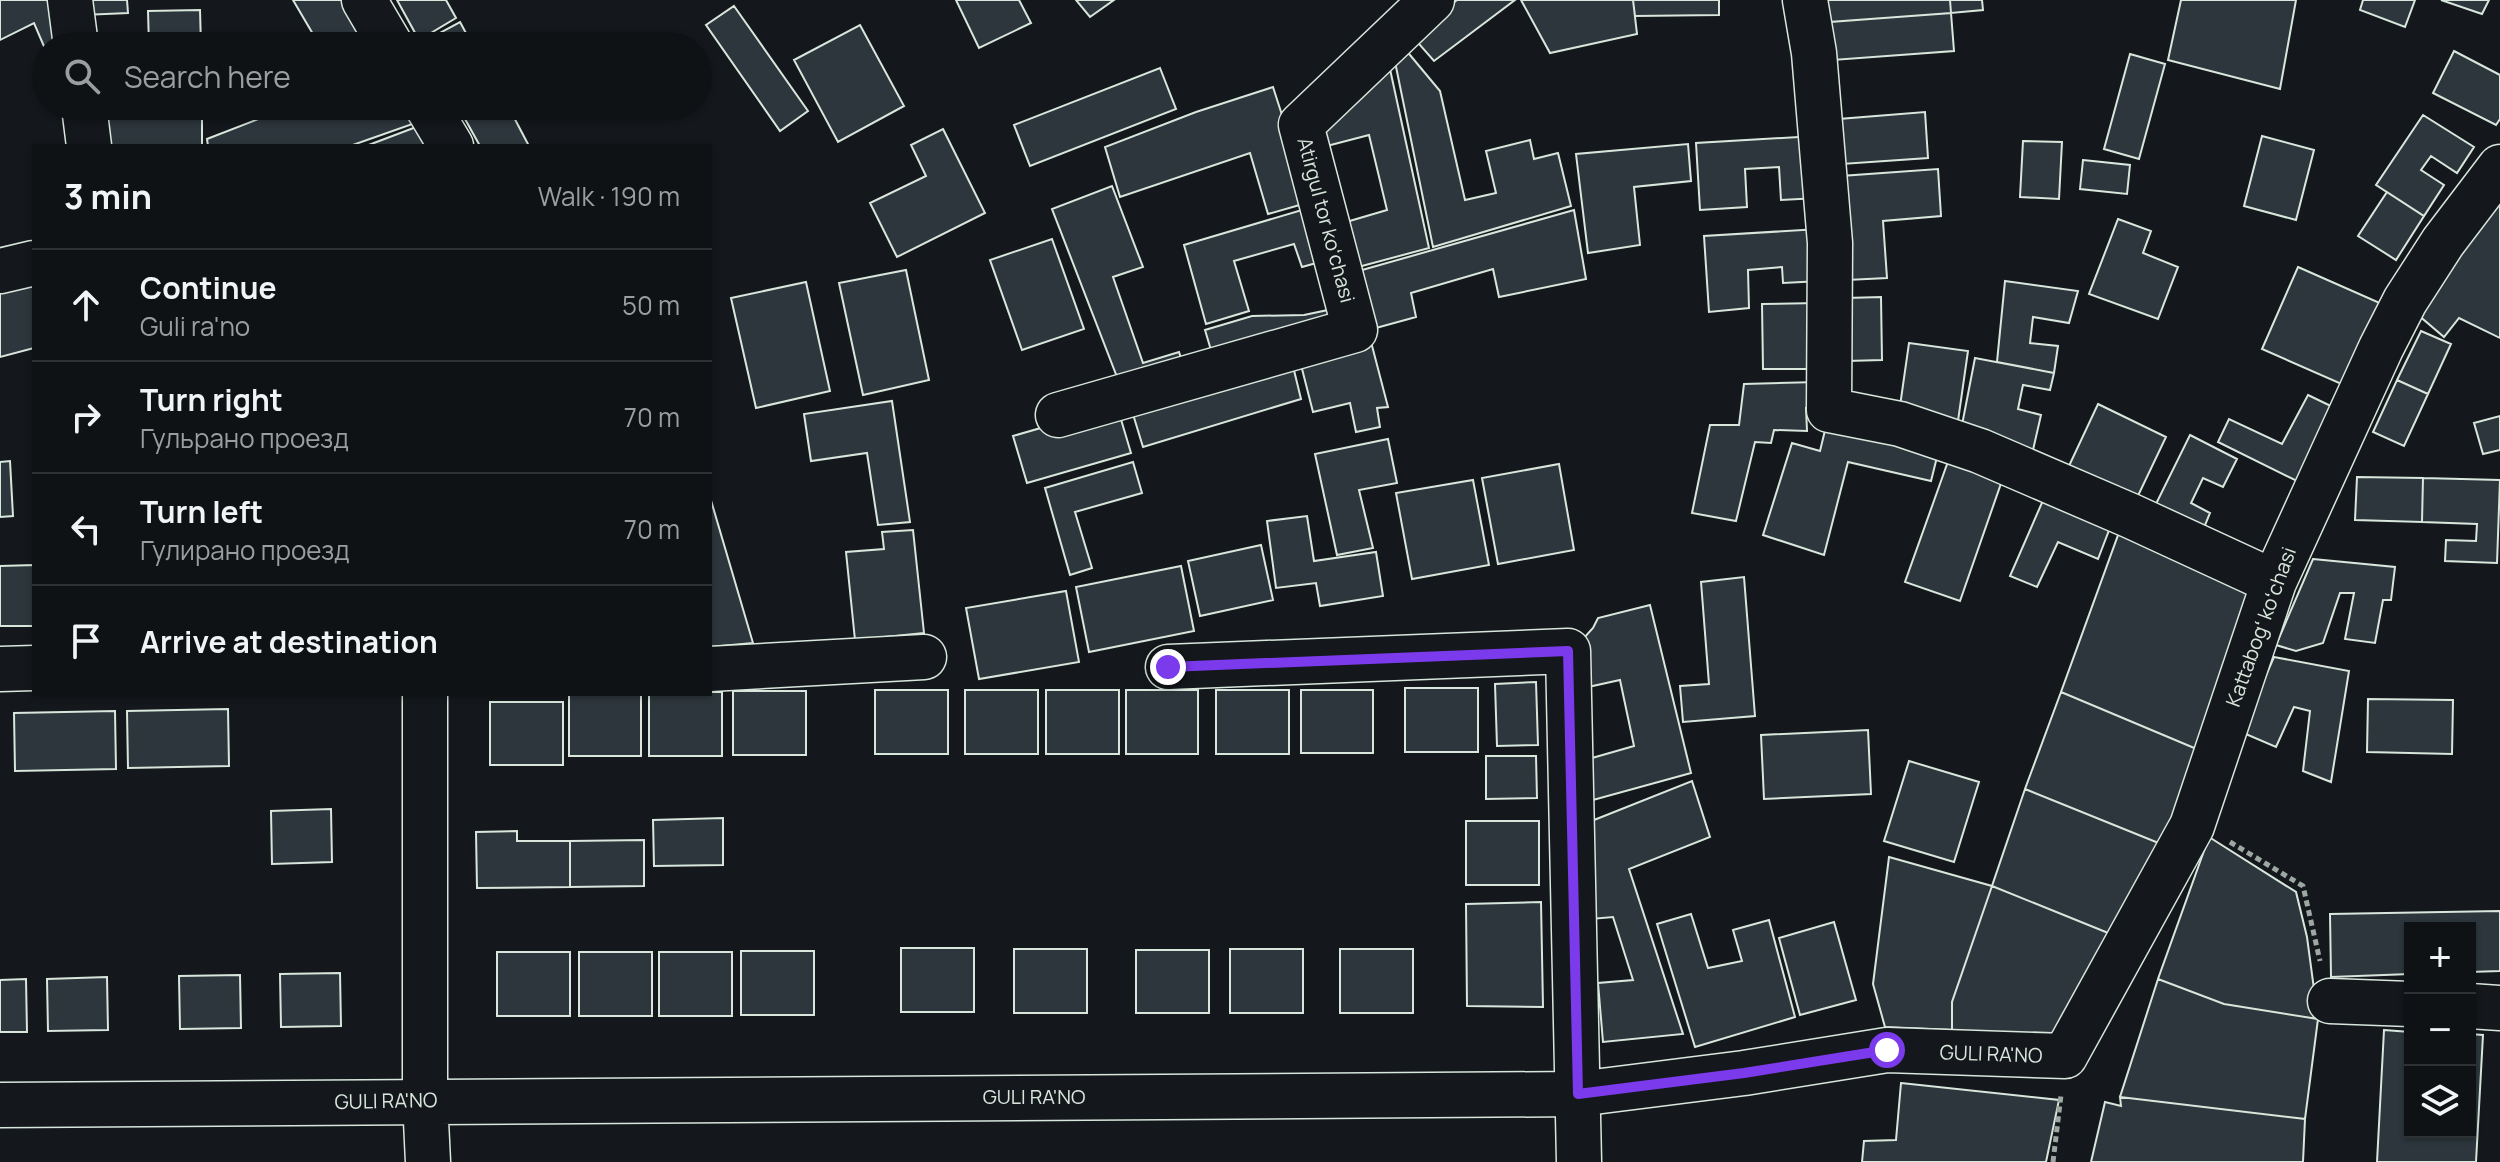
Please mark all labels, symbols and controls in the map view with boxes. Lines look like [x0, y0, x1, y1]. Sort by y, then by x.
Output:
search box [32, 32, 712, 120]
icon: search [60, 54, 104, 98]
text: Search here [124, 56, 291, 97]
street label: Atirgul tor koʻchasi [1291, 134, 1362, 305]
text: 3 min [64, 173, 152, 219]
text: Walk · 190 m [538, 178, 680, 214]
text: Continue [140, 267, 276, 308]
icon: ahead [64, 283, 108, 327]
text: 50 m [622, 287, 680, 323]
text: Guli ra'no [140, 308, 250, 344]
text: Turn right [140, 379, 283, 420]
icon: right [64, 395, 108, 439]
text: 70 m [624, 399, 680, 435]
text: Гульрано проезд [140, 420, 349, 456]
text: Turn left [140, 491, 263, 532]
icon: left [64, 507, 108, 551]
text: 70 m [624, 511, 680, 547]
text: Гулирано проезд [140, 532, 350, 568]
street label: Kattabogʻ koʻchasi [2219, 543, 2302, 710]
icon: arrive [64, 619, 108, 663]
text: Arrive at destination [140, 621, 438, 662]
route end [1150, 649, 1186, 685]
map controls [2404, 922, 2476, 1138]
button: + [2404, 922, 2476, 994]
button: − [2404, 994, 2476, 1066]
route start [1869, 1032, 1905, 1068]
street label: GULI RA'NO [1939, 1038, 2043, 1069]
button: layers [2404, 1066, 2476, 1138]
street label: GULI RA'NO [983, 1083, 1085, 1110]
street label: GULI RA'NO [334, 1086, 438, 1115]

